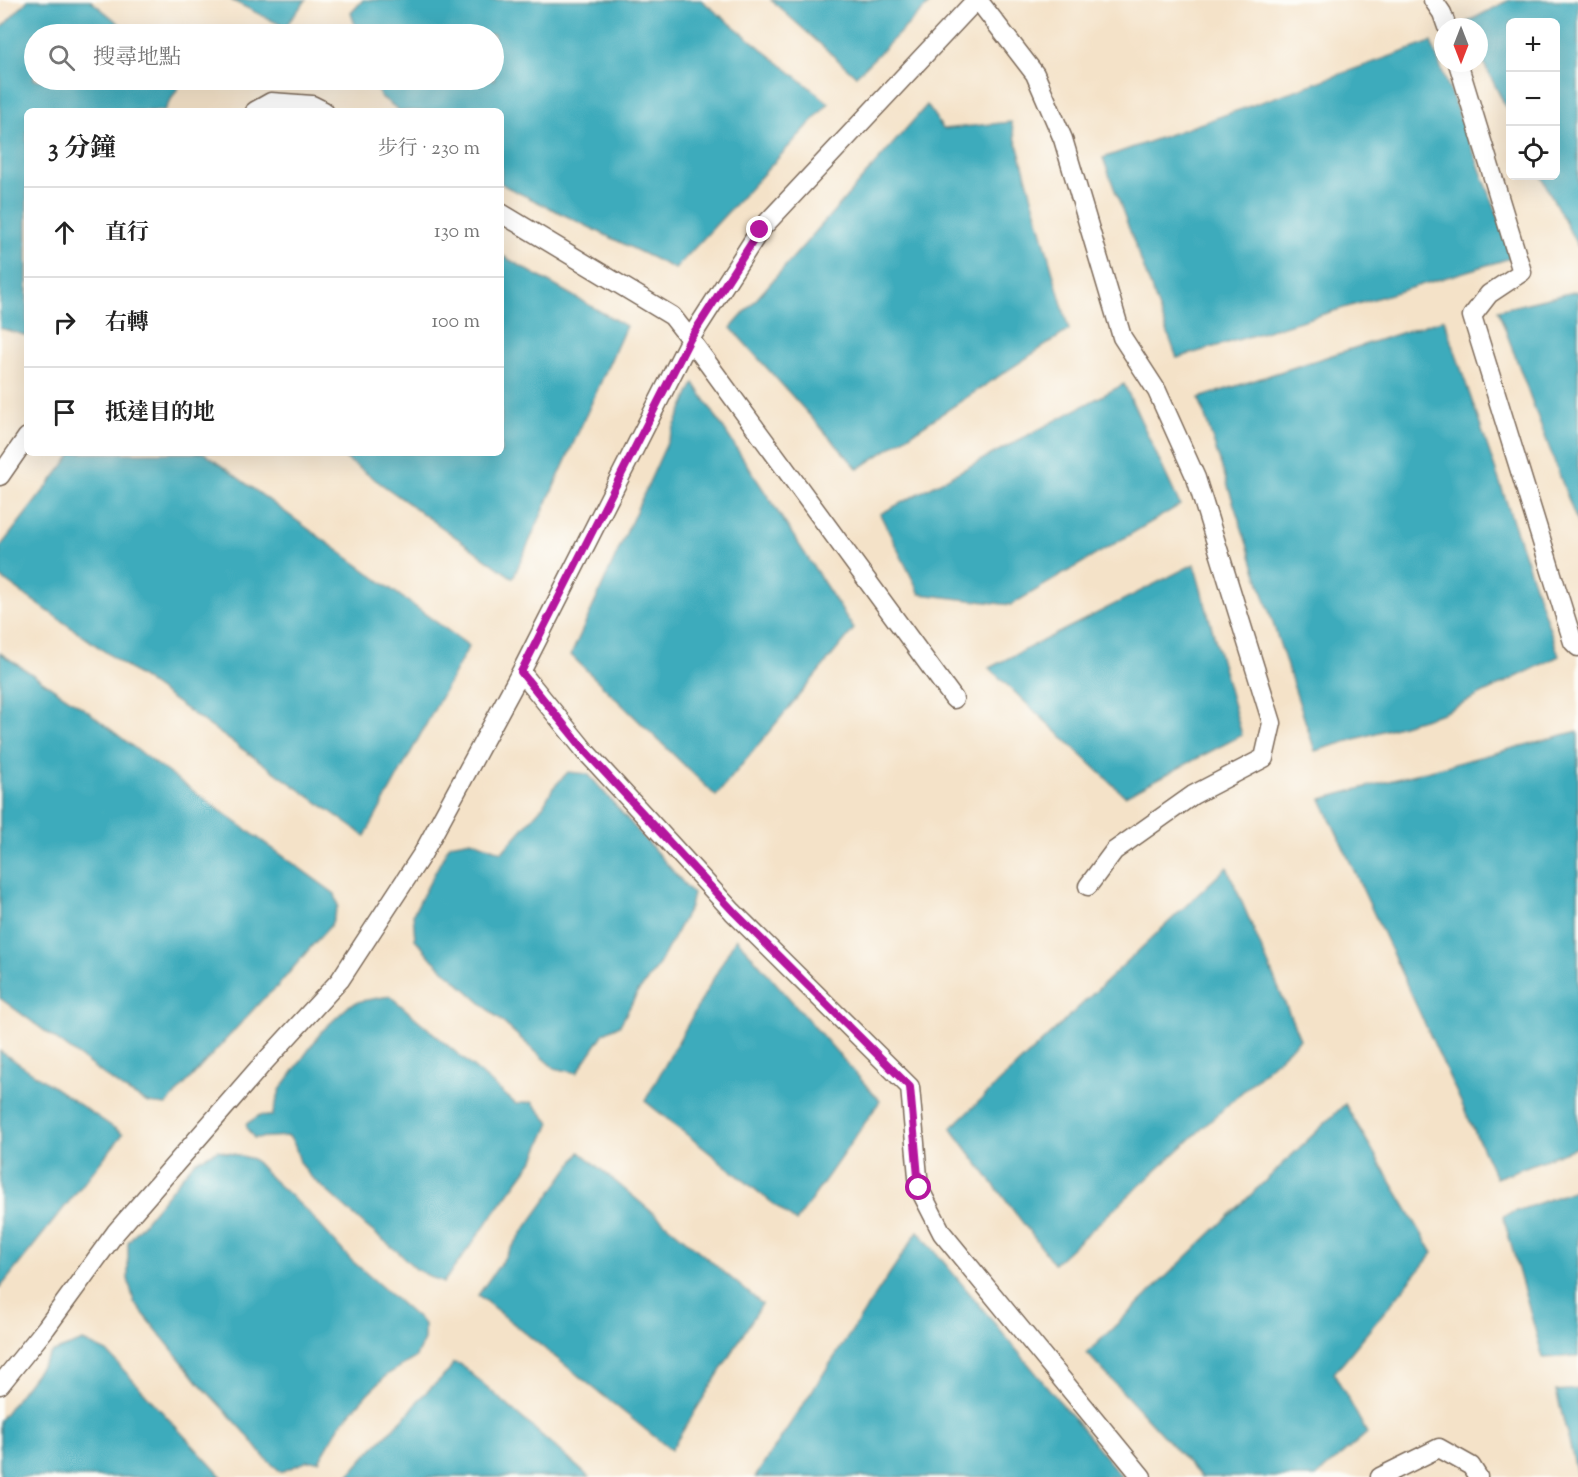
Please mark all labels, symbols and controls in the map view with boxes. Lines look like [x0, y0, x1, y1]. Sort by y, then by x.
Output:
north arrow [1434, 18, 1488, 72]
map controls [1506, 18, 1560, 180]
button: + [1506, 18, 1560, 72]
search box [24, 24, 504, 90]
icon: search [45, 41, 78, 74]
text: 搜尋地點 [93, 43, 181, 75]
button: − [1506, 72, 1560, 126]
button: locate [1506, 126, 1560, 180]
text: 3 分鐘 [48, 131, 116, 168]
text: 步行 · 230 m [378, 135, 480, 164]
icon: ahead [48, 216, 81, 249]
route end [746, 216, 772, 242]
text: 直行 [105, 218, 149, 250]
text: 130 m [434, 218, 480, 247]
icon: right [48, 306, 81, 339]
text: 右轉 [105, 308, 149, 340]
text: 100 m [431, 308, 480, 337]
icon: arrive [48, 396, 81, 429]
text: 抵達目的地 [105, 398, 215, 430]
route start [905, 1174, 931, 1200]

